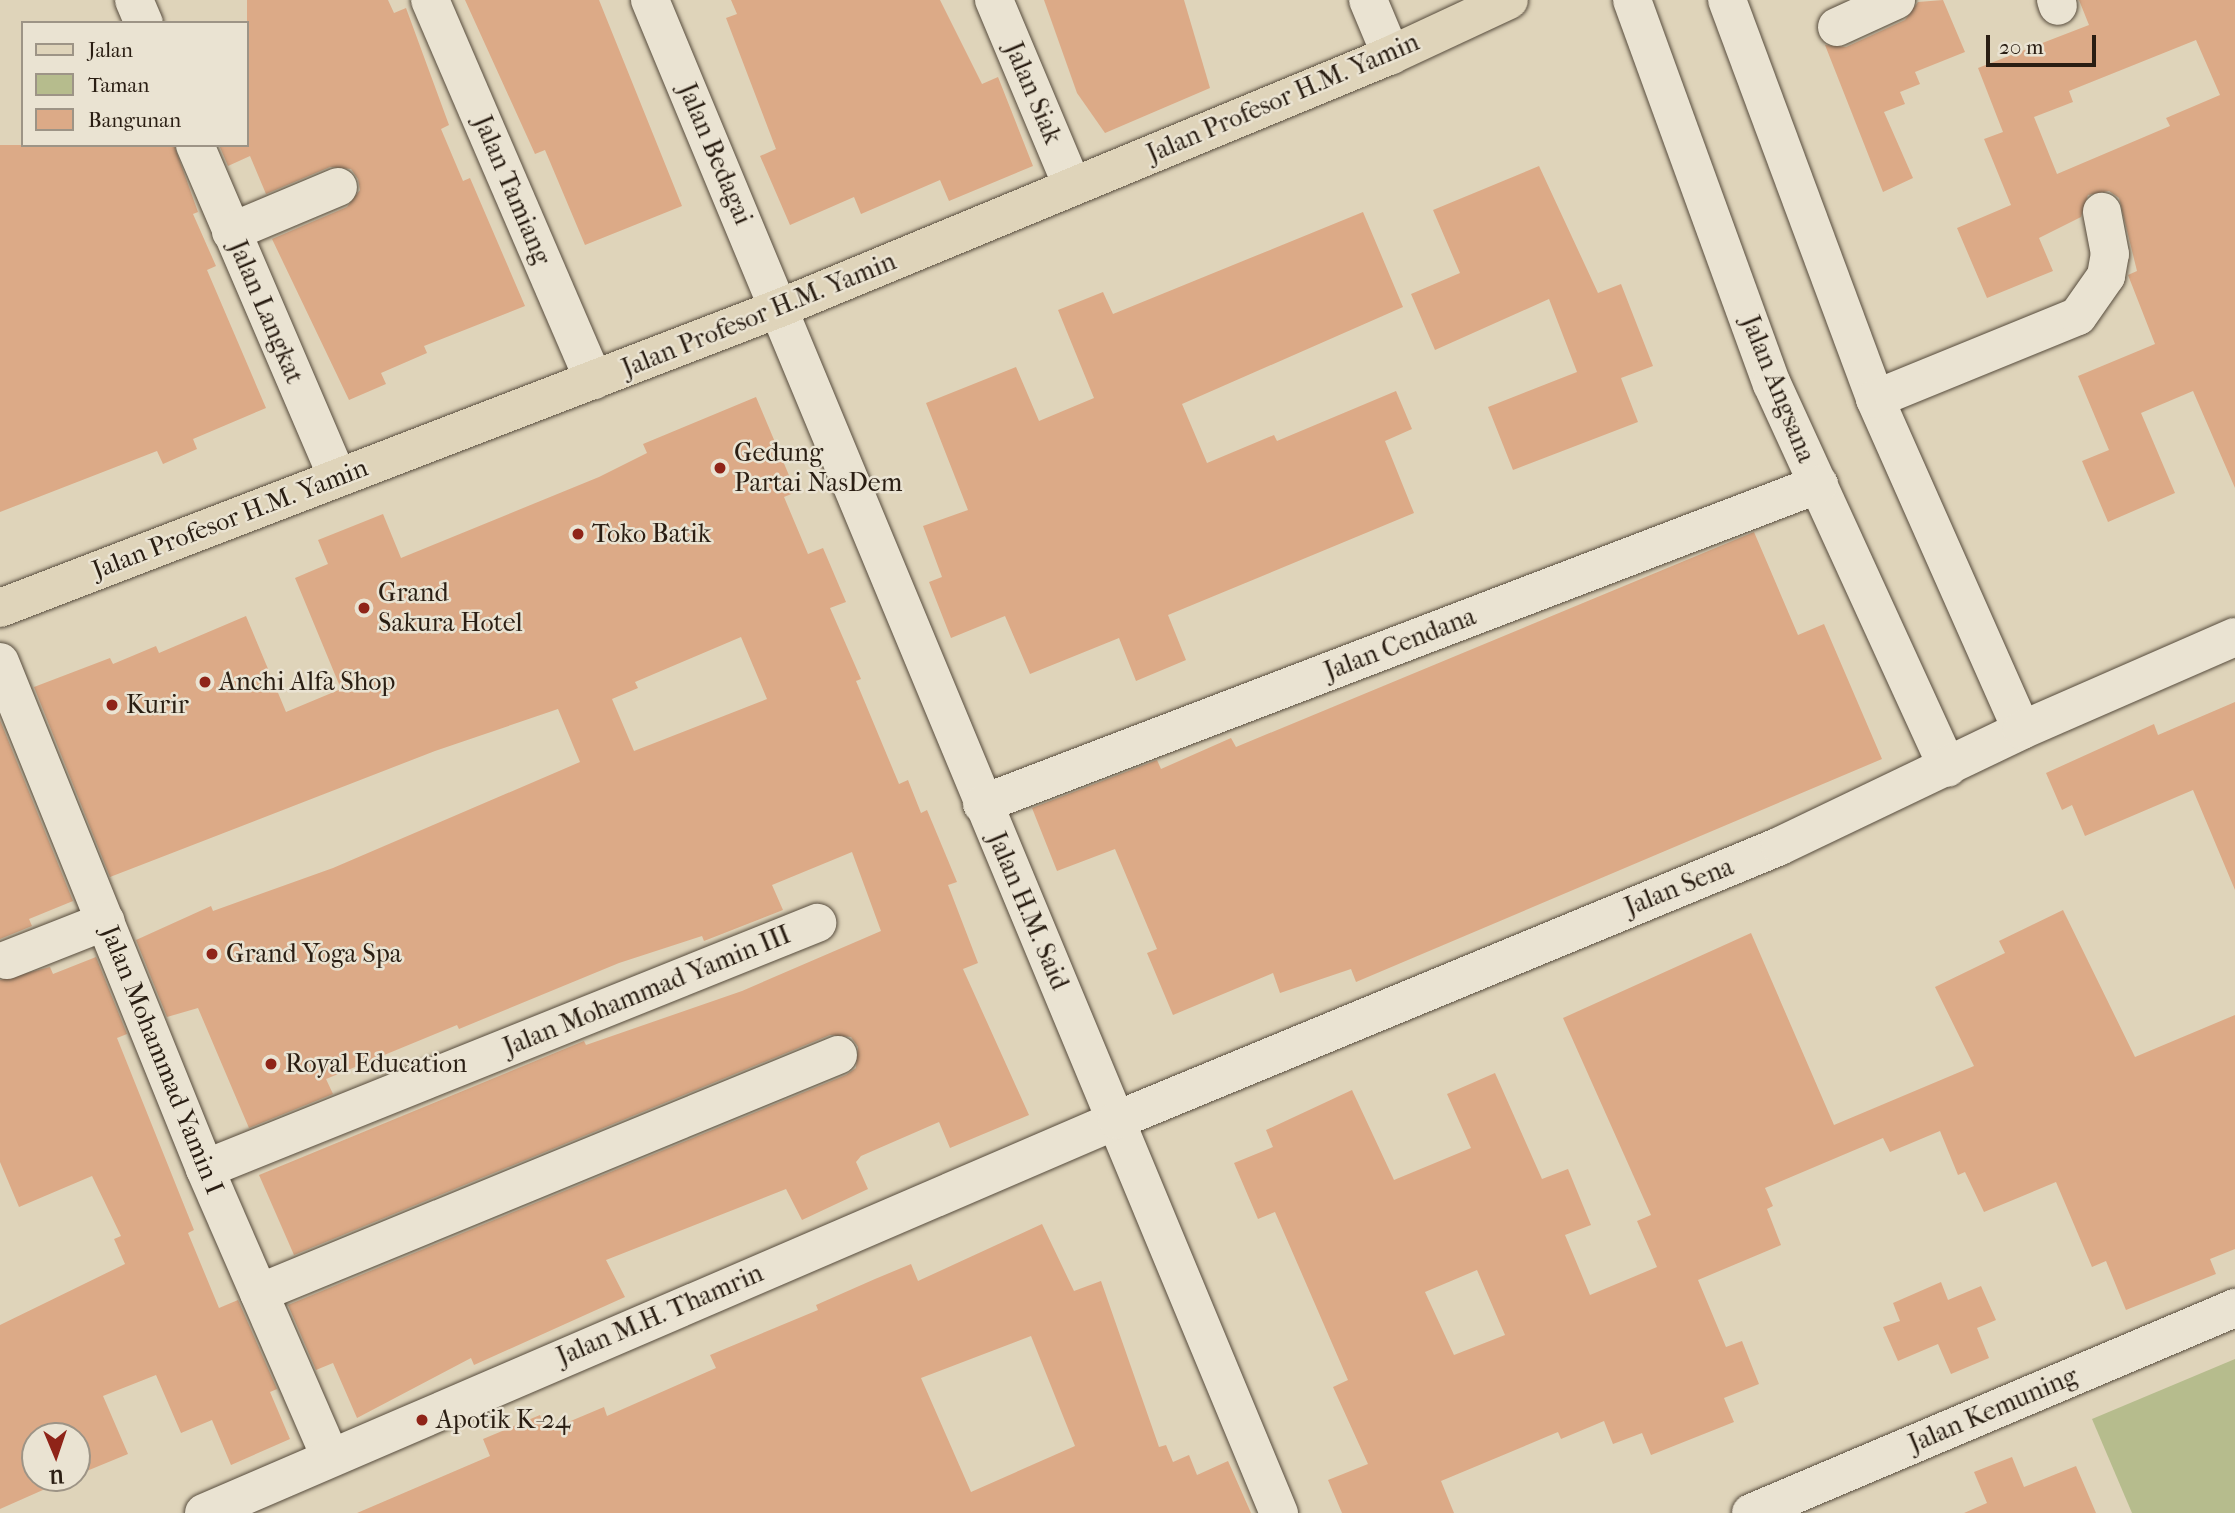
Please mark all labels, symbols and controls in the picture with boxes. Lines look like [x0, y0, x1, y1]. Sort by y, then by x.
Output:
legend [21, 21, 248, 147]
scale bar [1990, 21, 2100, 65]
street label: Jalan Profesor H.M. Yamin [1142, 26, 1424, 170]
text: 20 m [1999, 35, 2043, 59]
street label: Jalan Siak [998, 37, 1068, 149]
text: Jalan [88, 38, 133, 62]
text: Taman [88, 73, 149, 97]
street label: Jalan Bedagai [671, 79, 759, 229]
text: Bangunan [88, 108, 181, 132]
street label: Jalan Tamiang [467, 111, 557, 269]
street label: Jalan Langkat [222, 236, 310, 388]
street label: Jalan Profesor H.M. Yamin [617, 246, 901, 384]
street label: Jalan Angsana [1734, 311, 1822, 467]
place label: Gedung Partai NasDem [734, 437, 902, 498]
street label: Jalan Profesor H.M. Yamin [88, 452, 372, 586]
marker: Gedung Partai NasDem [712, 460, 728, 476]
place label: Toko Batik [592, 518, 711, 550]
marker: Toko Batik [570, 526, 586, 542]
place label: Grand Sakura Hotel [378, 577, 523, 638]
marker: Grand Sakura Hotel [356, 600, 372, 616]
street label: Jalan Cendana [1320, 601, 1480, 687]
place label: Anchi Alfa Shop [219, 666, 395, 698]
marker: Anchi Alfa Shop [197, 674, 213, 690]
place label: Kurir [126, 689, 189, 721]
marker: Kurir [104, 697, 120, 713]
street label: Jalan H.M. Said [981, 828, 1075, 994]
street label: Jalan Sena [1620, 851, 1738, 923]
street label: Jalan Mohammad Yamin III [499, 919, 795, 1063]
street label: Jalan Mohammad Yamin I [94, 921, 230, 1199]
place label: Grand Yoga Spa [226, 938, 402, 970]
marker: Grand Yoga Spa [204, 946, 220, 962]
place label: Royal Education [285, 1048, 467, 1080]
marker: Royal Education [263, 1056, 279, 1072]
street label: Jalan M.H. Thamrin [552, 1257, 768, 1373]
street label: Jalan Kemuning [1904, 1360, 2082, 1460]
place label: Apotik K-24 [436, 1404, 570, 1436]
marker: Apotik K-24 [414, 1412, 430, 1428]
north arrow [21, 1422, 91, 1492]
text: U [49, 1465, 64, 1487]

